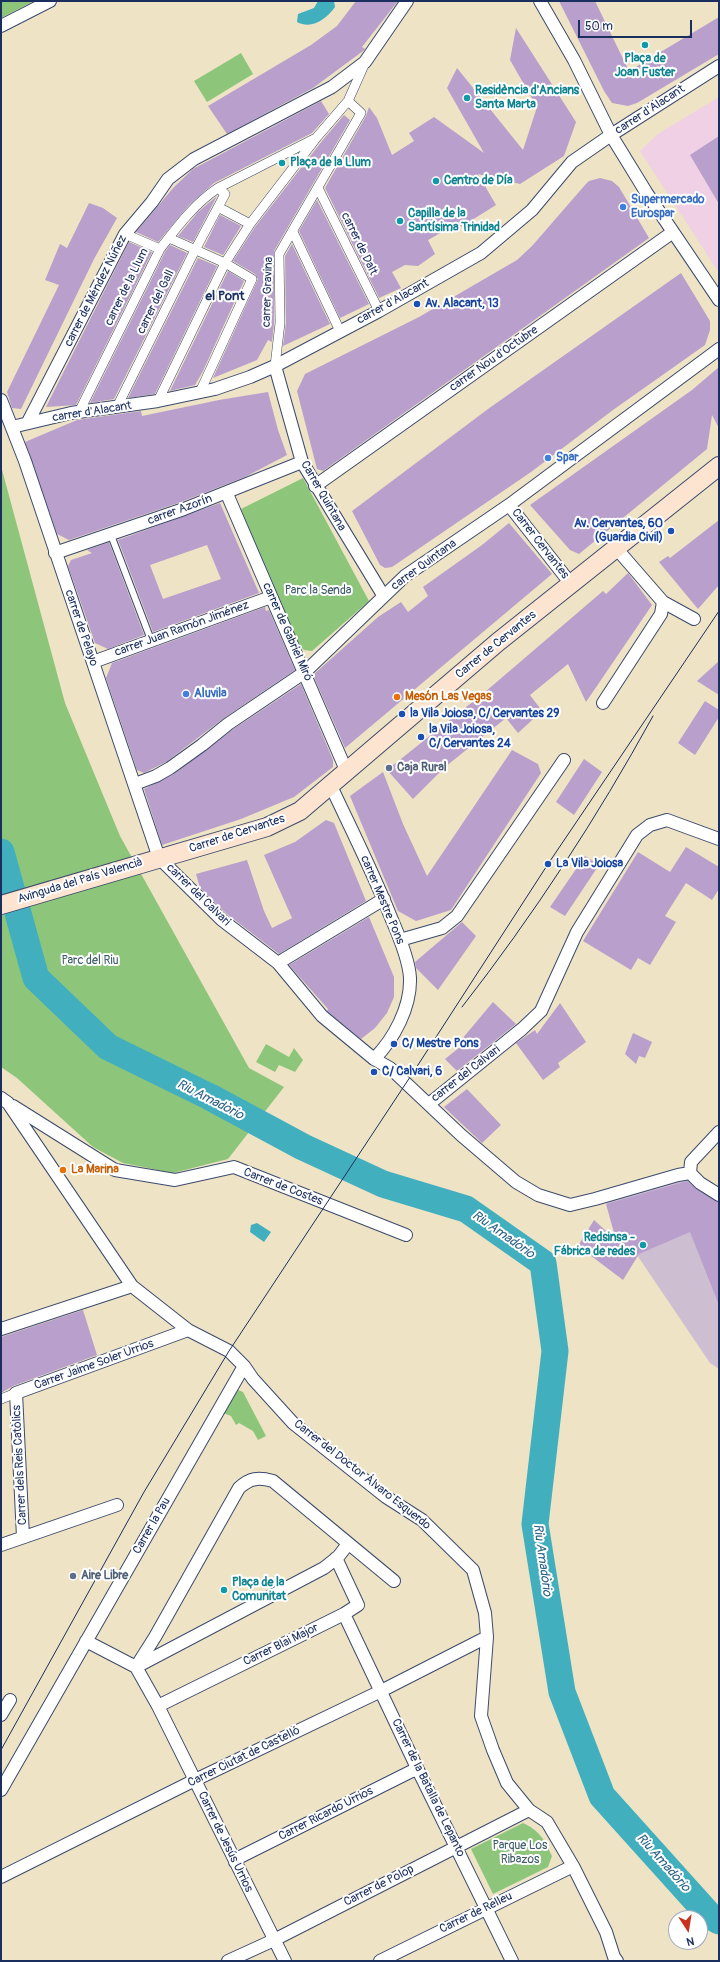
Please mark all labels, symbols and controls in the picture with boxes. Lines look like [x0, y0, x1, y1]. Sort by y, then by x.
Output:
scale bar [580, 12, 694, 38]
text: 50 m [585, 19, 613, 34]
marker: Plaça de Joan Fuster [640, 40, 650, 50]
place label: Plaça de Joan Fuster [615, 52, 675, 80]
street label: carrer d'Alacant [612, 82, 688, 138]
place label: Residència d'Ancians Santa Marta [475, 84, 579, 112]
marker: Residència d'Ancians Santa Marta [462, 93, 472, 103]
place label: Plaça de la Llum [290, 156, 371, 170]
marker: Plaça de la Llum [277, 158, 287, 168]
place label: Centro de Día [444, 174, 513, 188]
marker: Centro de Día [431, 176, 441, 186]
place label: Supermercado Eurospar [631, 193, 705, 221]
marker: Supermercado Eurospar [618, 202, 628, 212]
place label: Capilla de la Santísima Trinidad [408, 207, 500, 235]
street label: carrer de Dalt [338, 210, 380, 278]
marker: Capilla de la Santísima Trinidad [395, 216, 405, 226]
street label: carrer de Méndez Núñez [62, 233, 130, 349]
street label: carrer de la Llum [102, 246, 152, 328]
street label: carrer Gravina [260, 257, 276, 327]
street label: carrer del Gall [134, 268, 178, 336]
street label: carrer d'Alacant [354, 276, 432, 328]
district label: el Pont [206, 289, 244, 305]
place label: Av. Alacant, 13 [425, 297, 499, 311]
marker: Av. Alacant, 13 [412, 299, 422, 309]
street label: carrer Nou d'Octubre [447, 323, 541, 395]
street label: carrer d'Alacant [51, 399, 133, 425]
place label: Spar [556, 451, 579, 465]
marker: Spar [543, 453, 553, 463]
street label: Carrer Quintana [297, 458, 349, 534]
street label: carrer Azorín [146, 492, 214, 528]
street label: Carrer Cervantes [508, 506, 572, 582]
place label: Av. Cervantes, 60 (Guardia Civil) [574, 517, 663, 545]
marker: Av. Cervantes, 60 (Guardia Civil) [666, 526, 676, 536]
street label: carrer Quintana [389, 536, 459, 594]
street label: carrer de Gabriel Miró [259, 581, 315, 683]
park label: Parc la Senda [285, 584, 351, 598]
street label: carrer de Pelayo [61, 588, 101, 668]
street label: carrer Juan Ramón Jiménez [113, 598, 251, 660]
street label: Carrer de Cervantes [453, 608, 539, 682]
place label: Aluvila [194, 687, 227, 701]
marker: Aluvila [181, 689, 191, 699]
place label: Mesón Las Vegas [405, 690, 491, 704]
marker: Mesón Las Vegas [392, 692, 402, 702]
place label: la Vila Joiosa, C/ Cervantes 29 [410, 707, 559, 721]
marker: la Vila Joiosa, C/ Cervantes 29 [397, 709, 407, 719]
place label: la Vila Joiosa, C/ Cervantes 24 [429, 723, 511, 751]
marker: la Vila Joiosa, C/ Cervantes 24 [416, 732, 426, 742]
place label: Caja Rural [397, 761, 447, 775]
marker: Caja Rural [384, 763, 394, 773]
street label: Carrer de Cervantes [187, 812, 287, 856]
street label: carrer Mestre Pons [357, 853, 407, 947]
street label: Avinguda del País Valencià [16, 855, 144, 907]
place label: La Vila Joiosa [556, 857, 623, 871]
marker: La Vila Joiosa [543, 859, 553, 869]
street label: carrer del Calvari [163, 861, 233, 929]
park label: Parc del Riu [61, 954, 119, 968]
place label: C/ Mestre Pons [402, 1037, 478, 1051]
marker: C/ Mestre Pons [389, 1039, 399, 1049]
street label: carrer del Calvari [429, 1043, 503, 1105]
place label: C/ Calvari, 6 [382, 1065, 442, 1079]
marker: C/ Calvari, 6 [369, 1067, 379, 1077]
water label: Riu Amadòrio [174, 1077, 246, 1123]
place label: La Marina [71, 1163, 119, 1177]
marker: La Marina [58, 1165, 68, 1175]
street label: Carrer de Costes [241, 1165, 325, 1209]
water label: Riu Amadòrio [469, 1208, 537, 1262]
place label: Redsinsa - Fábrica de redes [554, 1231, 635, 1259]
marker: Redsinsa - Fábrica de redes [638, 1240, 648, 1250]
street label: Carrer Jaime Soler Urrios [32, 1337, 156, 1393]
street label: Carrer dels Reis Catòlics [10, 1405, 30, 1525]
street label: Carrer del Doctor Álvaro Esquerdo [291, 1417, 433, 1533]
street label: Carrer la Pau [130, 1495, 174, 1557]
water label: Riu Amadòrio [529, 1523, 555, 1597]
place label: Aire Libre [81, 1569, 128, 1583]
marker: Aire Libre [68, 1571, 78, 1581]
place label: Plaça de la Comunitat [232, 1576, 286, 1604]
marker: Plaça de la Comunitat [219, 1585, 229, 1595]
street label: Carrer Blai Major [241, 1621, 321, 1669]
street label: Carrer de la Batalla de Lepanto [388, 1717, 468, 1859]
street label: Carrer Ciutat de Castelló [186, 1724, 302, 1790]
street label: Carrer Ricardo Urrios [276, 1784, 376, 1844]
street label: Carrer de Jesús Urrios [194, 1789, 256, 1895]
water label: Riu Amadòrio [633, 1831, 693, 1895]
park label: Parque Los Ribazos [493, 1839, 547, 1867]
street label: Carrer de Polop [342, 1862, 416, 1910]
street label: Carrer de Relleu [437, 1889, 515, 1937]
north arrow [668, 1910, 708, 1950]
text: N [685, 1934, 695, 1948]

